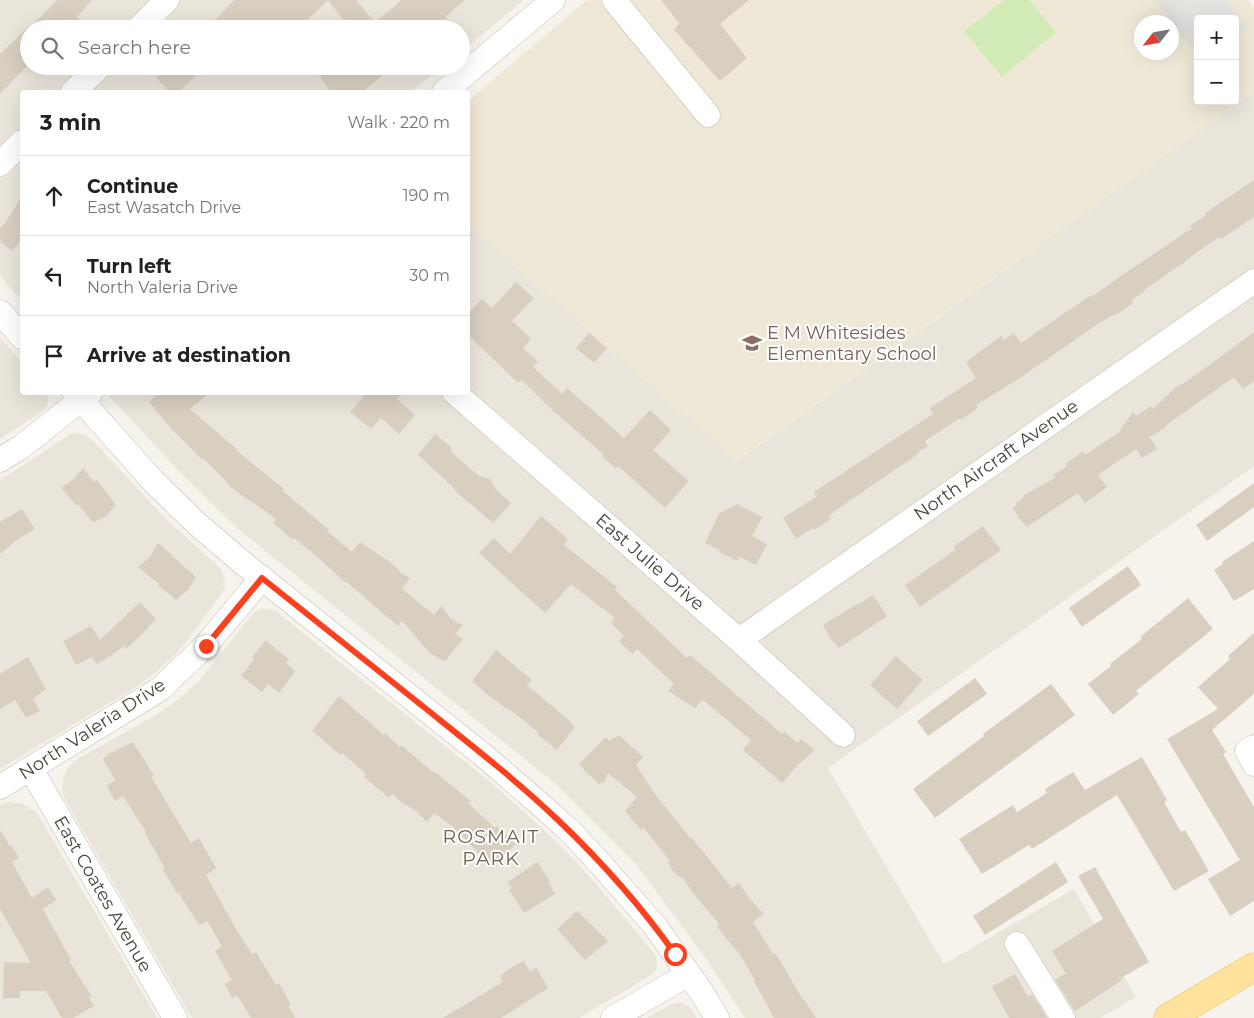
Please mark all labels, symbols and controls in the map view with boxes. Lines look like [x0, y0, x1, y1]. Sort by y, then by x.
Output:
north arrow [1134, 15, 1179, 60]
map controls [1194, 15, 1239, 105]
button: + [1194, 15, 1239, 60]
search box [20, 20, 470, 75]
icon: search [38, 34, 66, 62]
text: Search here [78, 36, 191, 59]
button: − [1194, 60, 1239, 105]
text: 3 min [40, 110, 101, 135]
text: Walk · 220 m [347, 113, 450, 132]
text: Continue [87, 175, 178, 198]
icon: ahead [40, 182, 68, 210]
text: 190 m [403, 186, 450, 205]
text: East Wasatch Drive [87, 198, 241, 217]
text: Turn left [87, 255, 172, 278]
icon: left [40, 262, 68, 290]
text: 30 m [409, 266, 450, 285]
text: North Valeria Drive [87, 278, 238, 297]
place label: E M Whitesides Elementary School [767, 322, 937, 365]
school or university icon: E M Whitesides Elementary School [741, 332, 763, 354]
icon: arrive [40, 342, 68, 370]
text: Arrive at destination [87, 344, 291, 367]
street label: North Aircraft Avenue [910, 395, 1083, 525]
street label: East Julie Drive [591, 509, 709, 615]
route end [195, 635, 218, 658]
street label: North Valeria Drive [15, 673, 169, 784]
street label: East Coates Avenue [49, 812, 157, 976]
district label: ROSMAIT PARK [443, 825, 539, 870]
route start [664, 943, 687, 966]

